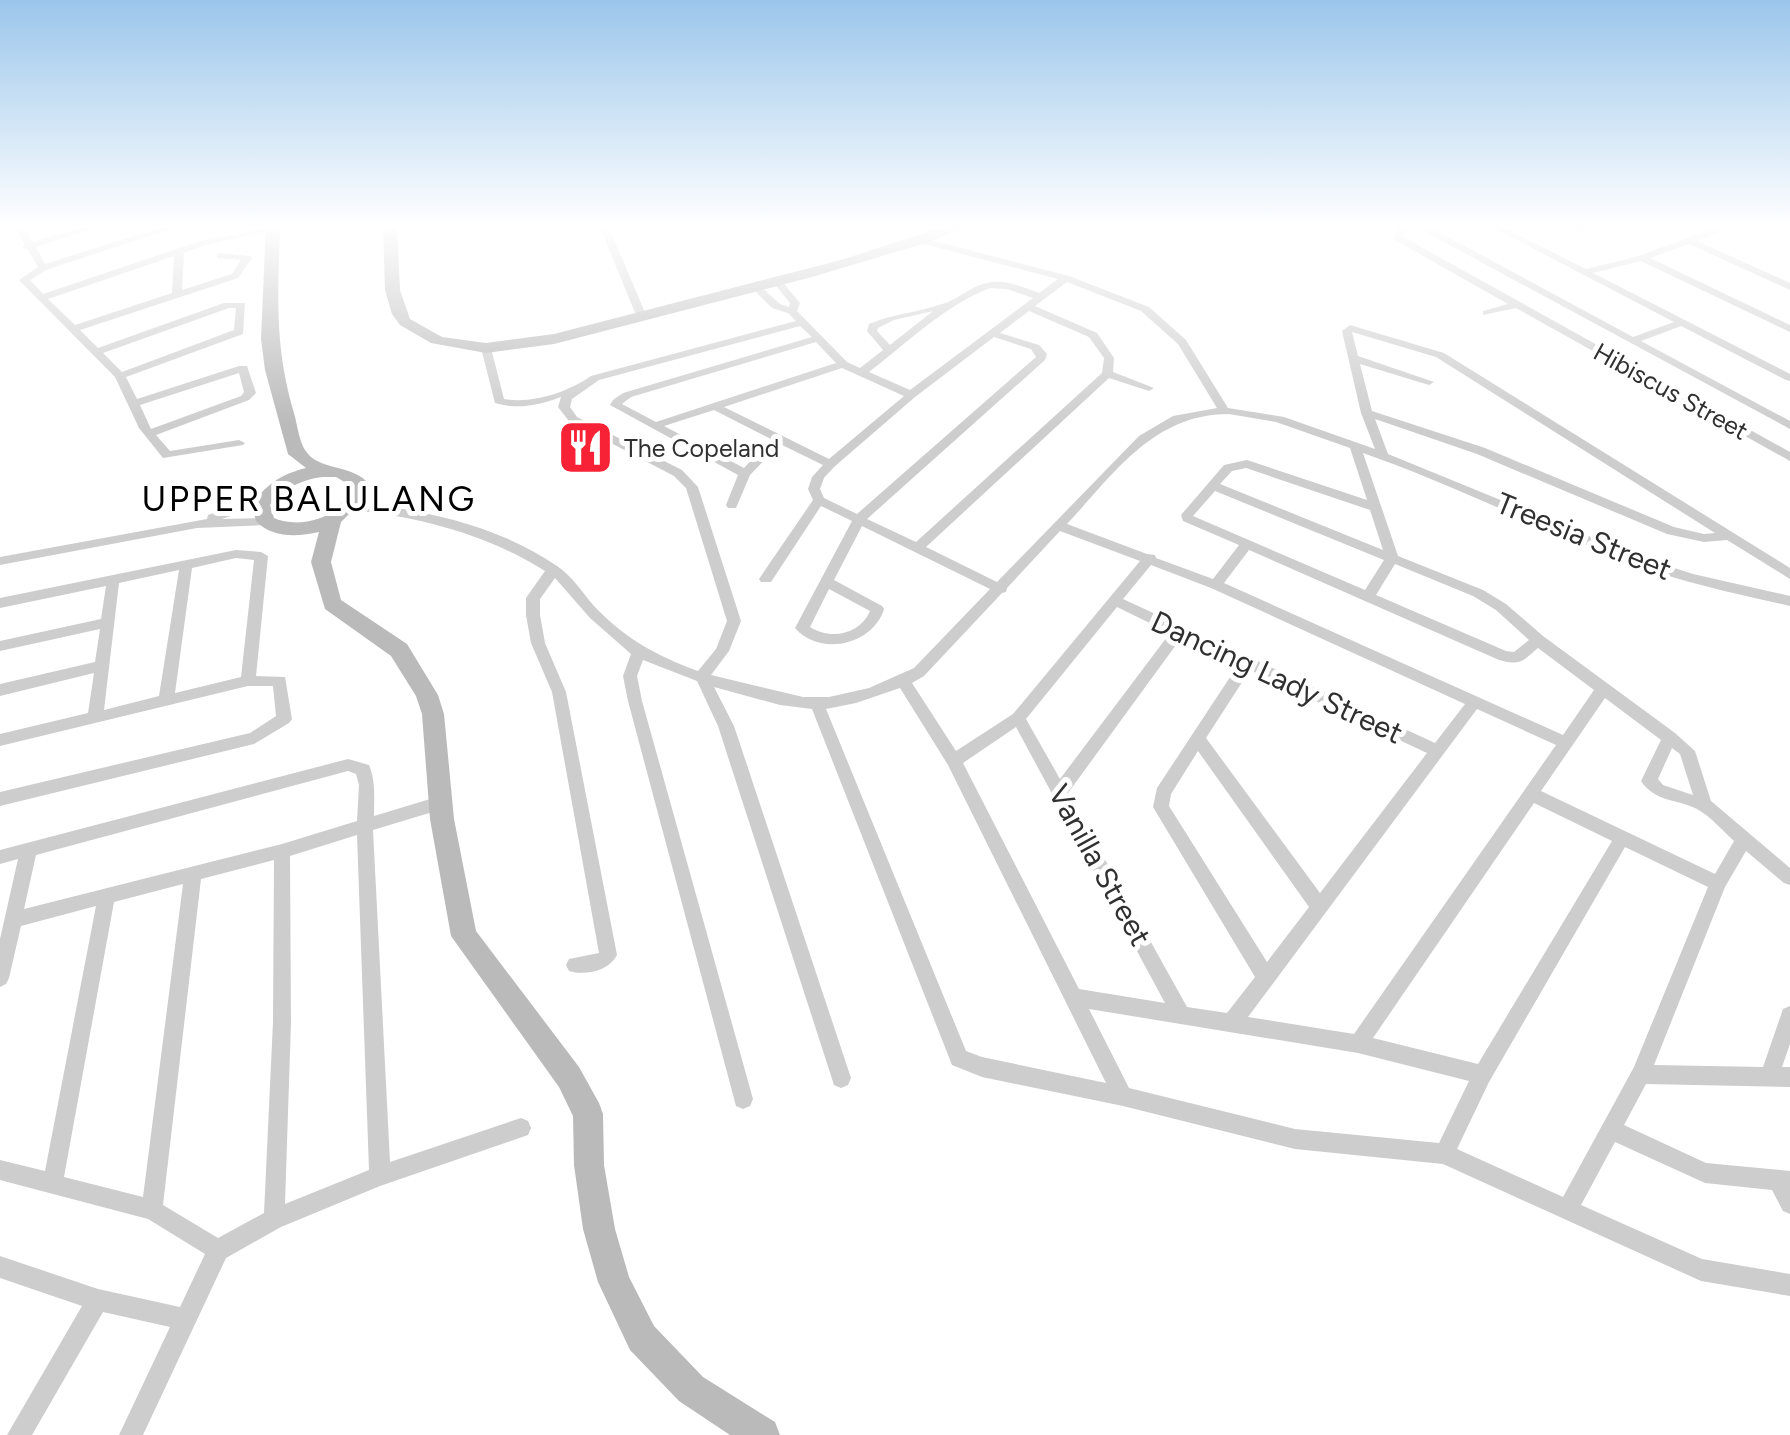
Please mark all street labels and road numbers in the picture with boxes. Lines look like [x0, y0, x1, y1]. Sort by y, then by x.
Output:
street label: Hibiscus Street [1589, 336, 1753, 446]
street label: Treesia Street [1491, 484, 1677, 588]
street label: Dancing Lady Street [1145, 602, 1409, 752]
street label: Vanilla Street [1041, 778, 1159, 952]

